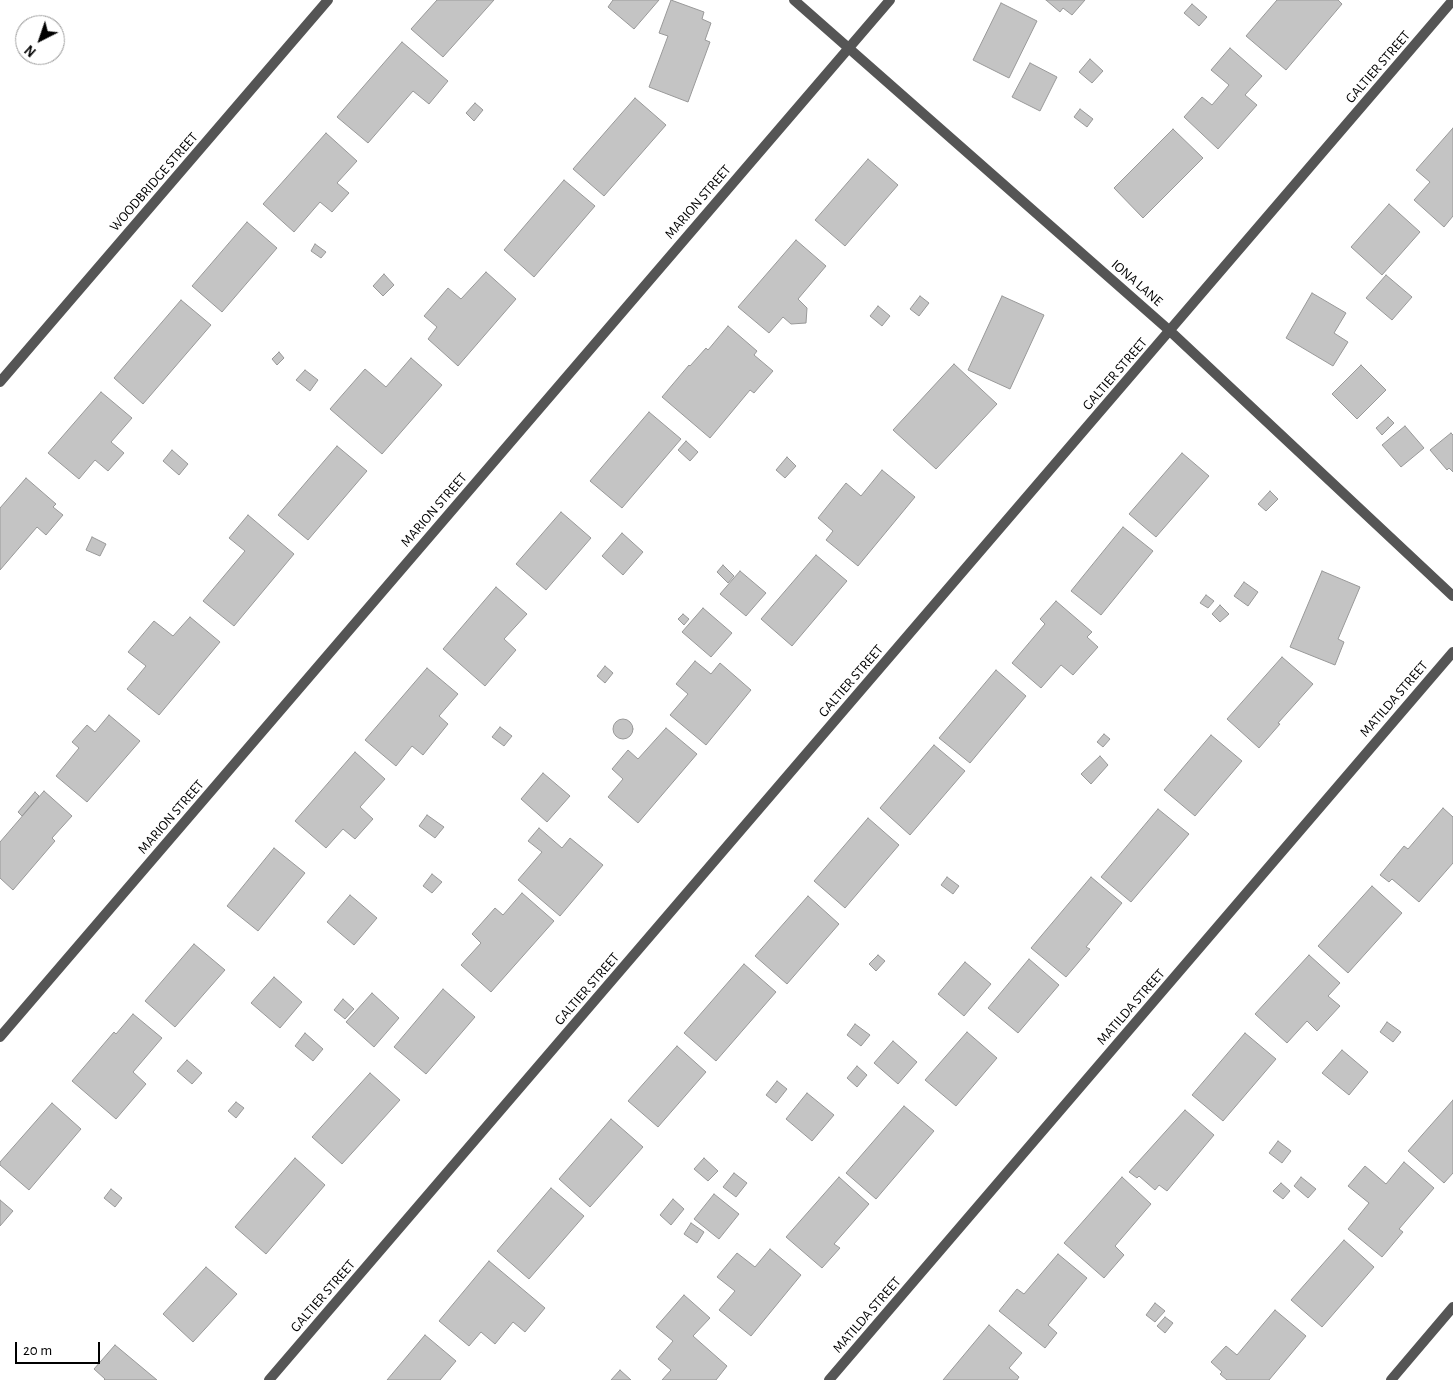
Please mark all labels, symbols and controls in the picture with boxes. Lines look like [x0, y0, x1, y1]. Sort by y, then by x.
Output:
north arrow [15, 15, 65, 65]
street label: GALTIER STREET [1342, 27, 1414, 107]
text: N [23, 42, 39, 59]
street label: WOODBRIDGE STREET [106, 129, 202, 235]
street label: MARION STREET [661, 162, 735, 242]
street label: IONA LANE [1108, 256, 1166, 310]
street label: GALTIER STREET [1079, 334, 1151, 414]
street label: MARION STREET [397, 470, 471, 550]
street label: GALTIER STREET [815, 641, 887, 721]
street label: MATILDA STREET [1356, 657, 1432, 741]
street label: MARION STREET [134, 777, 208, 857]
street label: GALTIER STREET [551, 949, 623, 1029]
street label: MATILDA STREET [1093, 965, 1169, 1049]
street label: GALTIER STREET [287, 1256, 359, 1336]
street label: MATILDA STREET [829, 1273, 905, 1357]
scale bar [18, 1332, 102, 1364]
text: 20 m [23, 1343, 52, 1358]

